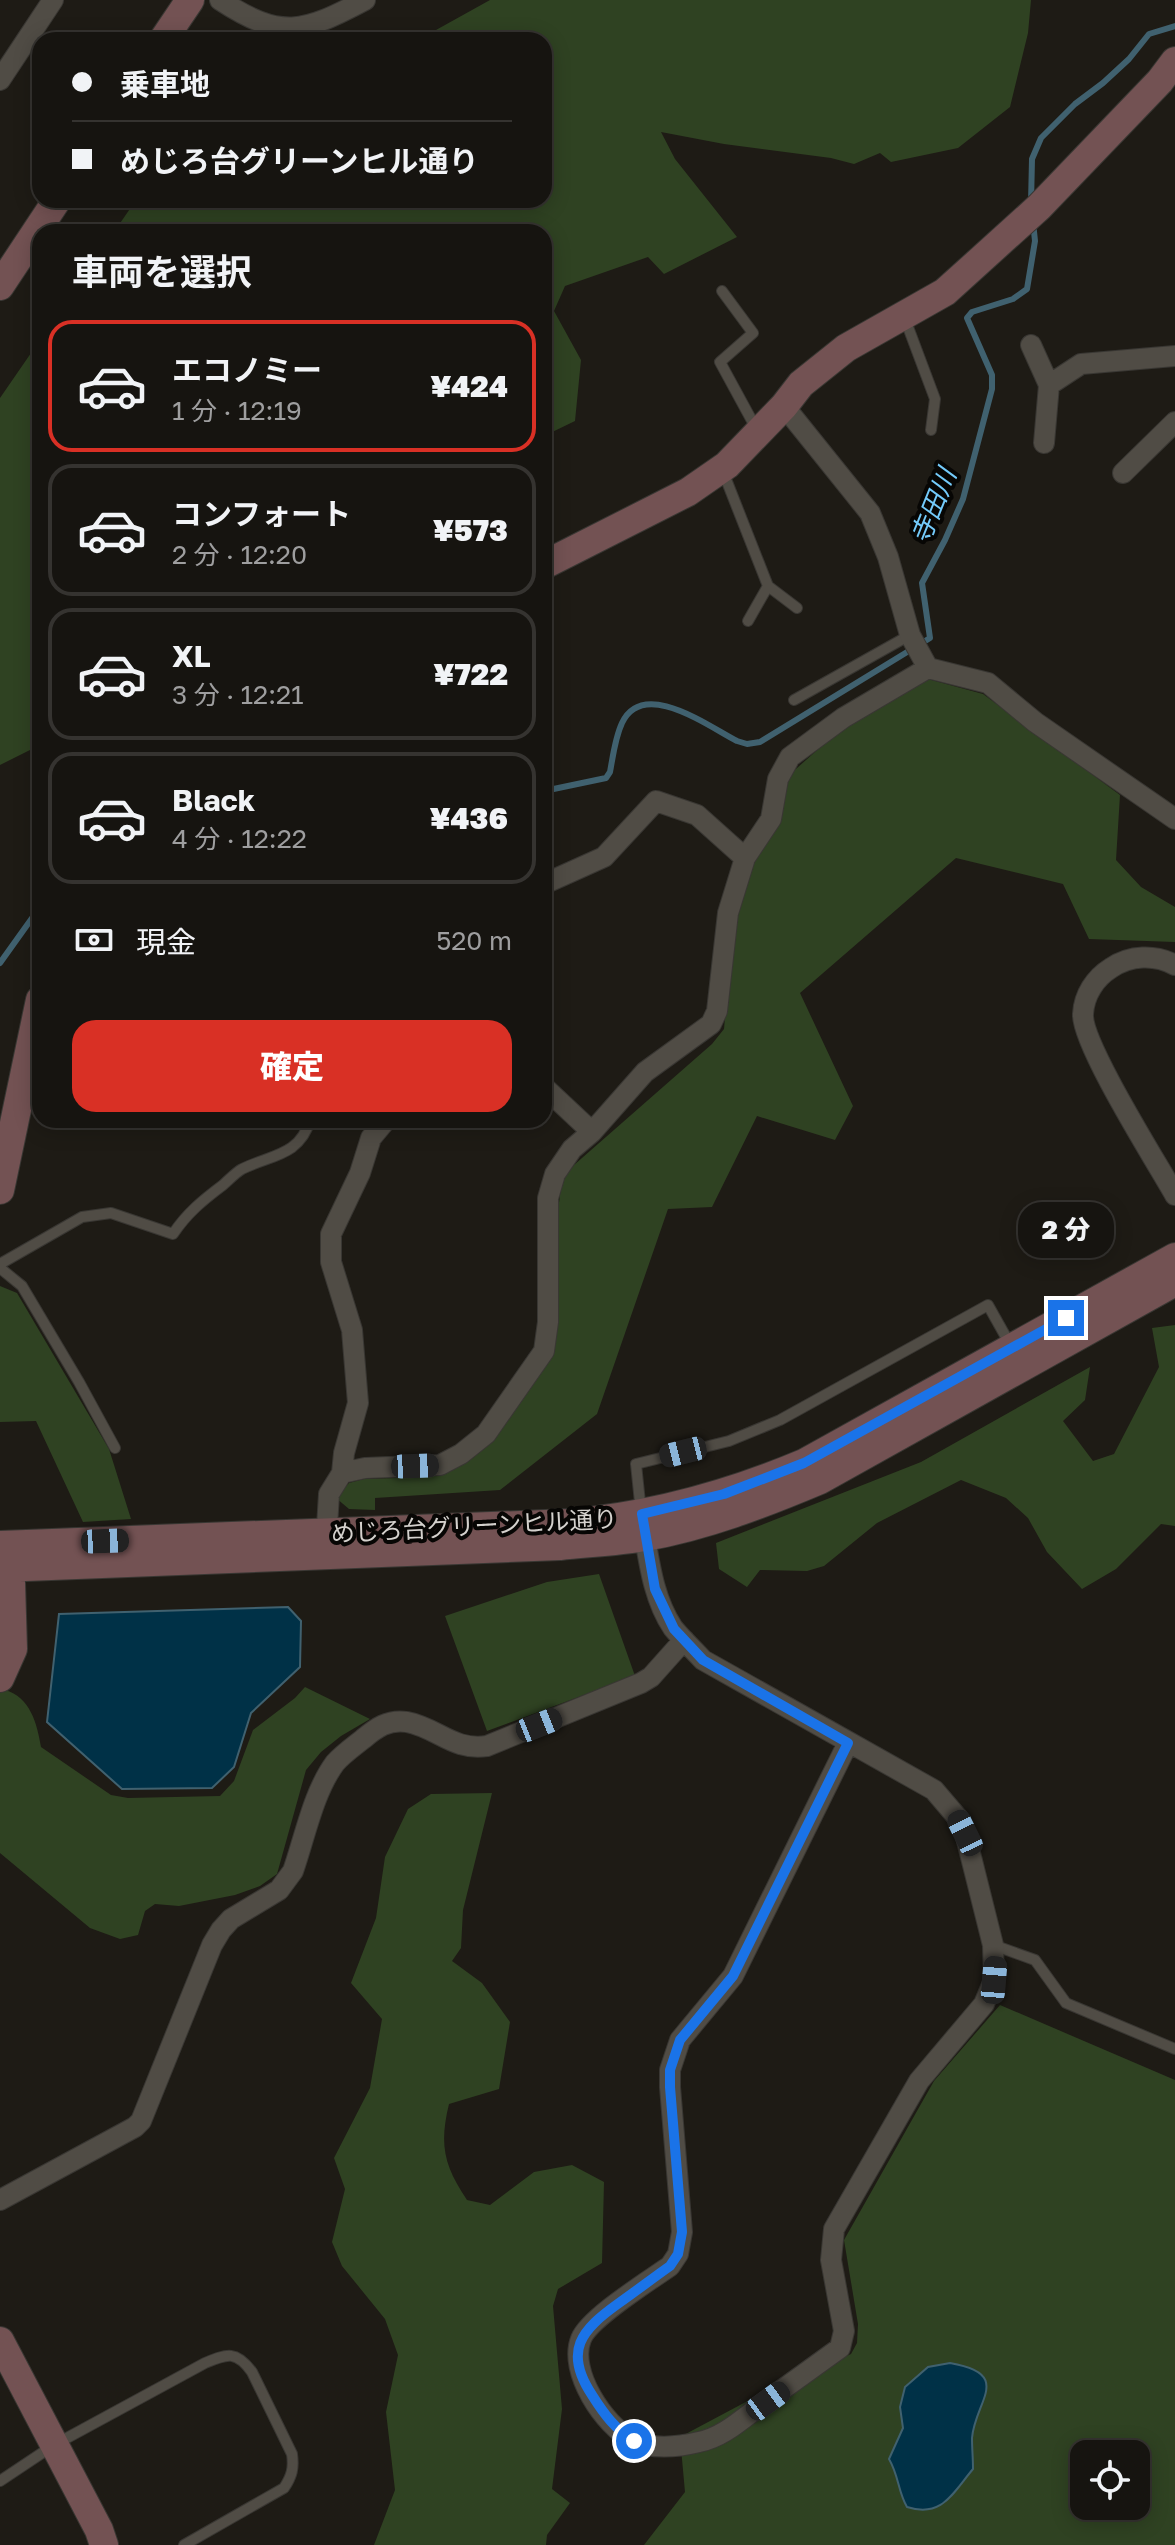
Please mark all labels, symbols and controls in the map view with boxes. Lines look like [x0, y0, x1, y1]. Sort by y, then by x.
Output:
text: 乗車地 [120, 66, 210, 102]
text: めじろ台グリーンヒル通り [120, 143, 479, 179]
text: 車両を選択 [72, 250, 252, 293]
icon: car [76, 350, 148, 422]
text: エコノミー [172, 352, 322, 388]
text: ¥424 [430, 368, 508, 404]
text: 1 分 · 12:19 [172, 395, 302, 426]
water label: 寺田川 [904, 461, 963, 548]
icon: car [76, 494, 148, 566]
text: コンフォート [172, 496, 351, 532]
text: ¥573 [433, 512, 508, 548]
text: 2 分 · 12:20 [172, 539, 307, 570]
icon: car [76, 638, 148, 710]
text: XL [172, 638, 211, 674]
text: ¥722 [433, 656, 508, 692]
text: 3 分 · 12:21 [172, 679, 304, 710]
icon: car [76, 782, 148, 854]
text: Black [172, 782, 255, 818]
text: ¥436 [429, 800, 508, 836]
text: 4 分 · 12:22 [172, 823, 307, 854]
icon: cash [72, 918, 116, 962]
text: 現金 [136, 924, 196, 960]
text: 520 m [436, 925, 512, 956]
button: 確定 [72, 1020, 512, 1112]
callout: 2 分 [1018, 1202, 1114, 1258]
text: 2 分 [1042, 1214, 1090, 1245]
route end [1048, 1300, 1084, 1336]
car [657, 1435, 709, 1469]
car [391, 1453, 439, 1479]
street label: めじろ台グリーンヒル通り [330, 1503, 618, 1547]
car [81, 1528, 129, 1554]
car [512, 1705, 566, 1745]
car [944, 1806, 986, 1860]
car [980, 1955, 1008, 2005]
car [742, 2377, 794, 2425]
route start [616, 2423, 652, 2459]
map controls [1070, 2440, 1150, 2520]
button: locate [1070, 2440, 1150, 2520]

